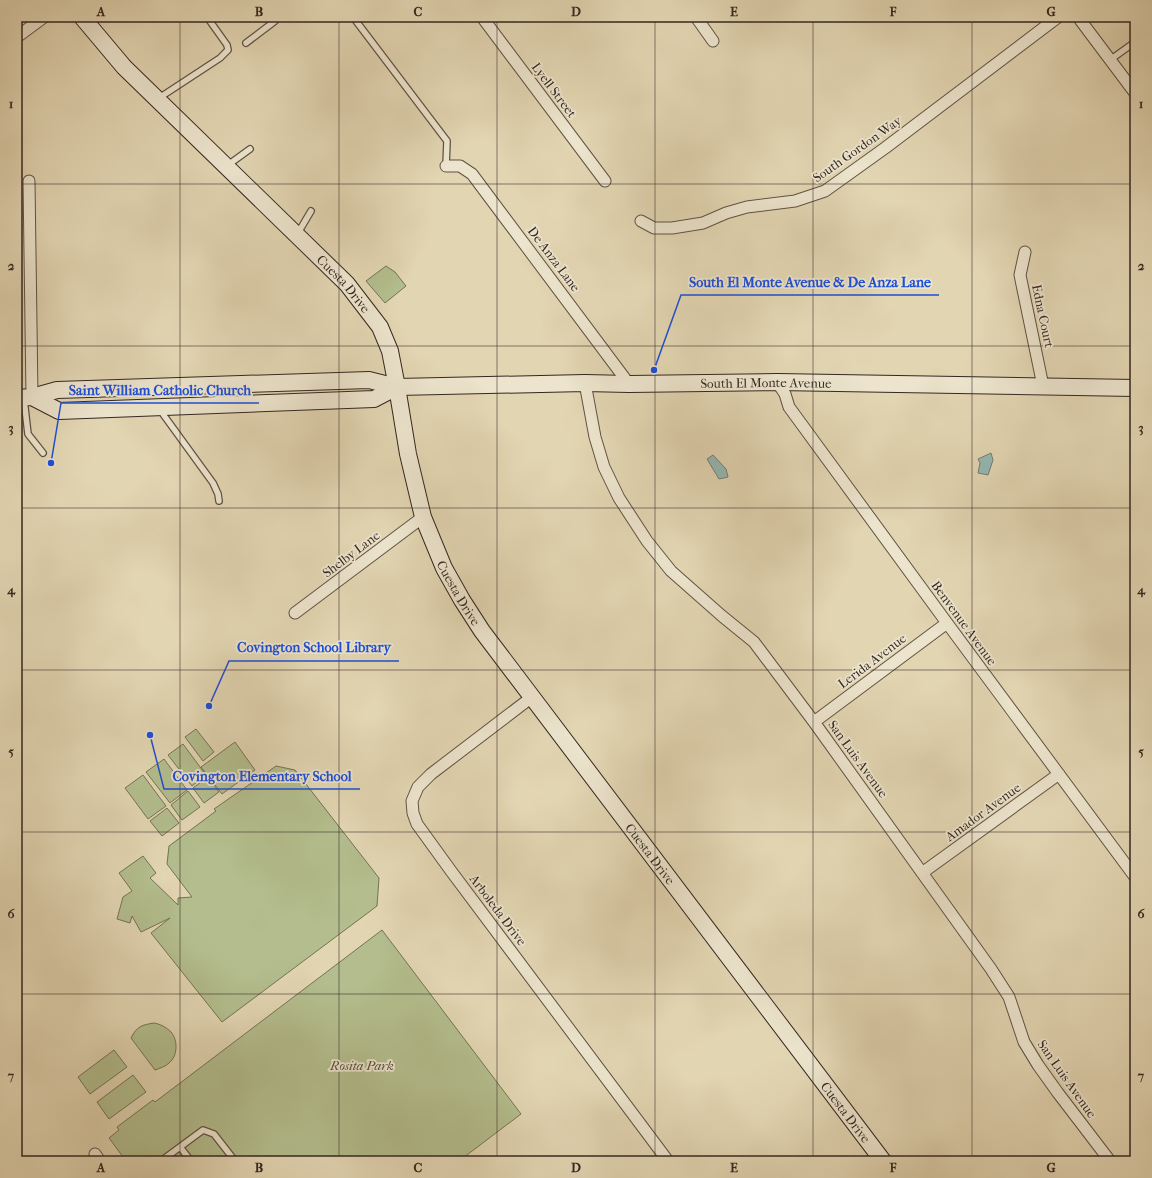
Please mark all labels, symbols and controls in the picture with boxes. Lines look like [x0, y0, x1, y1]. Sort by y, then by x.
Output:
text: A [96, 4, 106, 19]
text: B [255, 4, 264, 19]
text: C [414, 4, 423, 19]
text: D [571, 4, 581, 19]
text: E [730, 4, 738, 19]
text: F [889, 4, 897, 19]
text: G [1046, 4, 1056, 19]
street label: Lyell Street [528, 60, 580, 121]
text: 1 [9, 96, 14, 111]
text: 1 [1139, 96, 1144, 111]
street label: South Gordon Way [810, 112, 905, 185]
street label: De Anza Lane [525, 224, 584, 295]
street label: Cuesta Drive [314, 252, 374, 316]
text: 2 [8, 258, 15, 273]
text: 2 [1138, 258, 1145, 273]
callout: South El Monte Avenue & De Anza Lane [681, 269, 939, 295]
text: South El Monte Avenue & De Anza Lane [689, 274, 931, 291]
street label: Edna Court [1029, 283, 1057, 349]
street label: South El Monte Avenue [700, 374, 832, 391]
callout: Saint William Catholic Church [61, 377, 259, 403]
text: Saint William Catholic Church [69, 382, 252, 399]
text: 3 [8, 420, 14, 436]
text: 3 [1138, 420, 1144, 436]
street label: Shelby Lane [319, 527, 383, 580]
street label: Cuesta Drive [434, 558, 484, 628]
street label: Benvenue Avenue [928, 578, 1000, 669]
text: 4 [6, 582, 16, 598]
text: 4 [1136, 582, 1146, 598]
street label: Lerida Avenue [835, 630, 909, 691]
callout: Covington School Library [229, 635, 399, 661]
text: Covington School Library [237, 639, 393, 656]
street label: San Luis Avenue [825, 718, 891, 801]
text: 5 [8, 744, 14, 759]
text: 5 [1138, 744, 1144, 759]
callout: Covington Elementary School [164, 763, 360, 789]
text: Covington Elementary School [172, 768, 352, 785]
street label: Amador Avenue [942, 779, 1024, 845]
street label: Cuesta Drive [623, 820, 679, 888]
street label: Arboleda Drive [466, 871, 530, 949]
text: 6 [7, 906, 15, 921]
text: 6 [1137, 906, 1145, 921]
street label: San Luis Avenue [1035, 1037, 1100, 1121]
park label: Rosita Park [329, 1058, 394, 1073]
text: 7 [7, 1068, 15, 1083]
text: 7 [1137, 1068, 1145, 1083]
street label: Cuesta Drive [818, 1079, 874, 1146]
text: A [96, 1160, 106, 1175]
text: B [255, 1160, 264, 1175]
text: C [414, 1160, 423, 1175]
text: D [571, 1160, 581, 1175]
text: E [730, 1160, 738, 1175]
text: F [889, 1160, 897, 1175]
text: G [1046, 1160, 1056, 1175]

